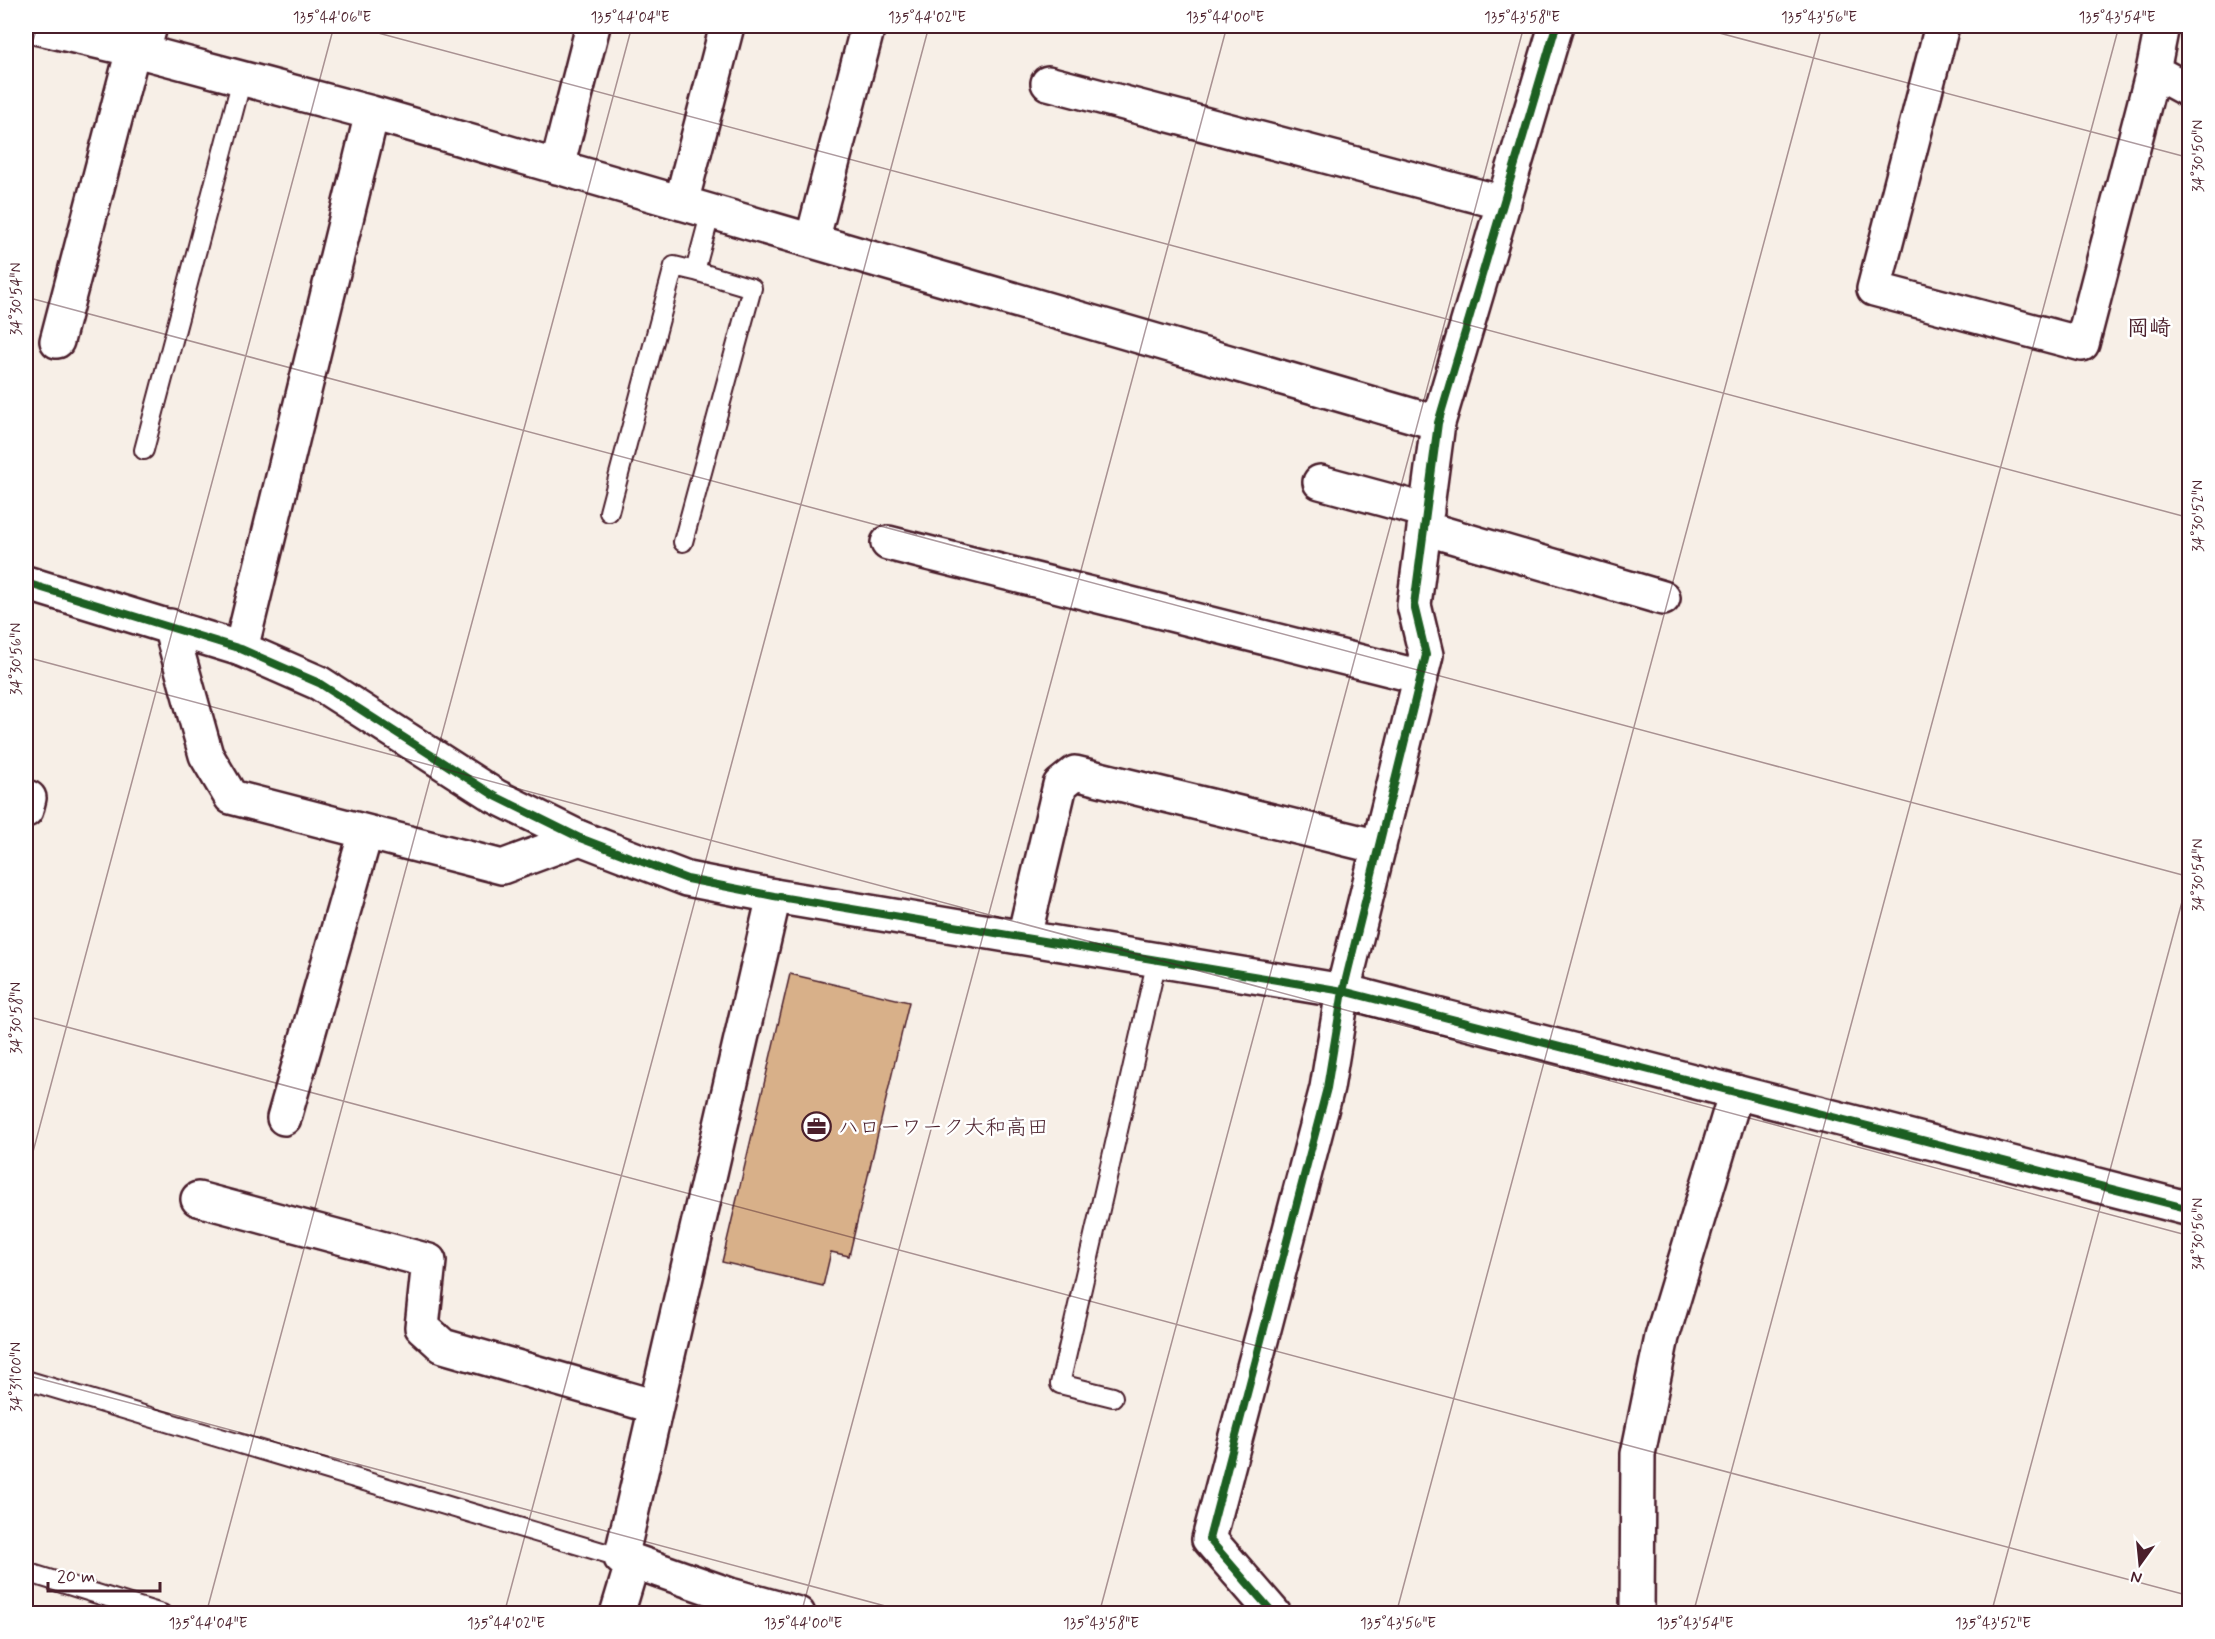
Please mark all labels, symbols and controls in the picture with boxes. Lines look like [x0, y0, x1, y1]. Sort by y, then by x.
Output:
text: 135°44'06"E [293, 8, 371, 28]
text: 135°44'04"E [590, 8, 670, 28]
text: 135°44'02"E [888, 8, 966, 28]
text: 135°44'00"E [1186, 8, 1265, 28]
text: 135°43'58"E [1484, 8, 1560, 28]
text: 135°43'56"E [1781, 8, 1857, 28]
text: 135°43'54"E [2078, 8, 2156, 28]
text: 34°30'50"N [2189, 120, 2209, 192]
text: 34°30'54"N [7, 262, 27, 336]
district label: 岡崎 [2127, 315, 2171, 343]
text: 34°30'52"N [2189, 480, 2209, 552]
text: 34°30'56"N [7, 623, 27, 695]
text: 34°30'54"N [2189, 838, 2209, 912]
text: 34°30'58"N [7, 982, 27, 1054]
office icon: ハローワーク大和高田 [801, 1111, 833, 1143]
place label: ハローワーク大和高田 [838, 1114, 1048, 1142]
text: 34°30'56"N [2189, 1198, 2209, 1270]
text: 34°31'00"N [7, 1342, 27, 1412]
north arrow [2110, 1534, 2170, 1594]
scale bar [48, 1555, 160, 1593]
text: 20 m [57, 1565, 95, 1589]
text: N [2129, 1566, 2144, 1589]
text: 135°44'04"E [168, 1614, 248, 1634]
text: 135°44'02"E [467, 1614, 545, 1634]
text: 135°44'00"E [764, 1614, 843, 1634]
text: 135°43'58"E [1063, 1614, 1139, 1634]
text: 135°43'56"E [1360, 1614, 1436, 1634]
text: 135°43'54"E [1656, 1614, 1734, 1634]
text: 135°43'52"E [1955, 1614, 2031, 1634]

